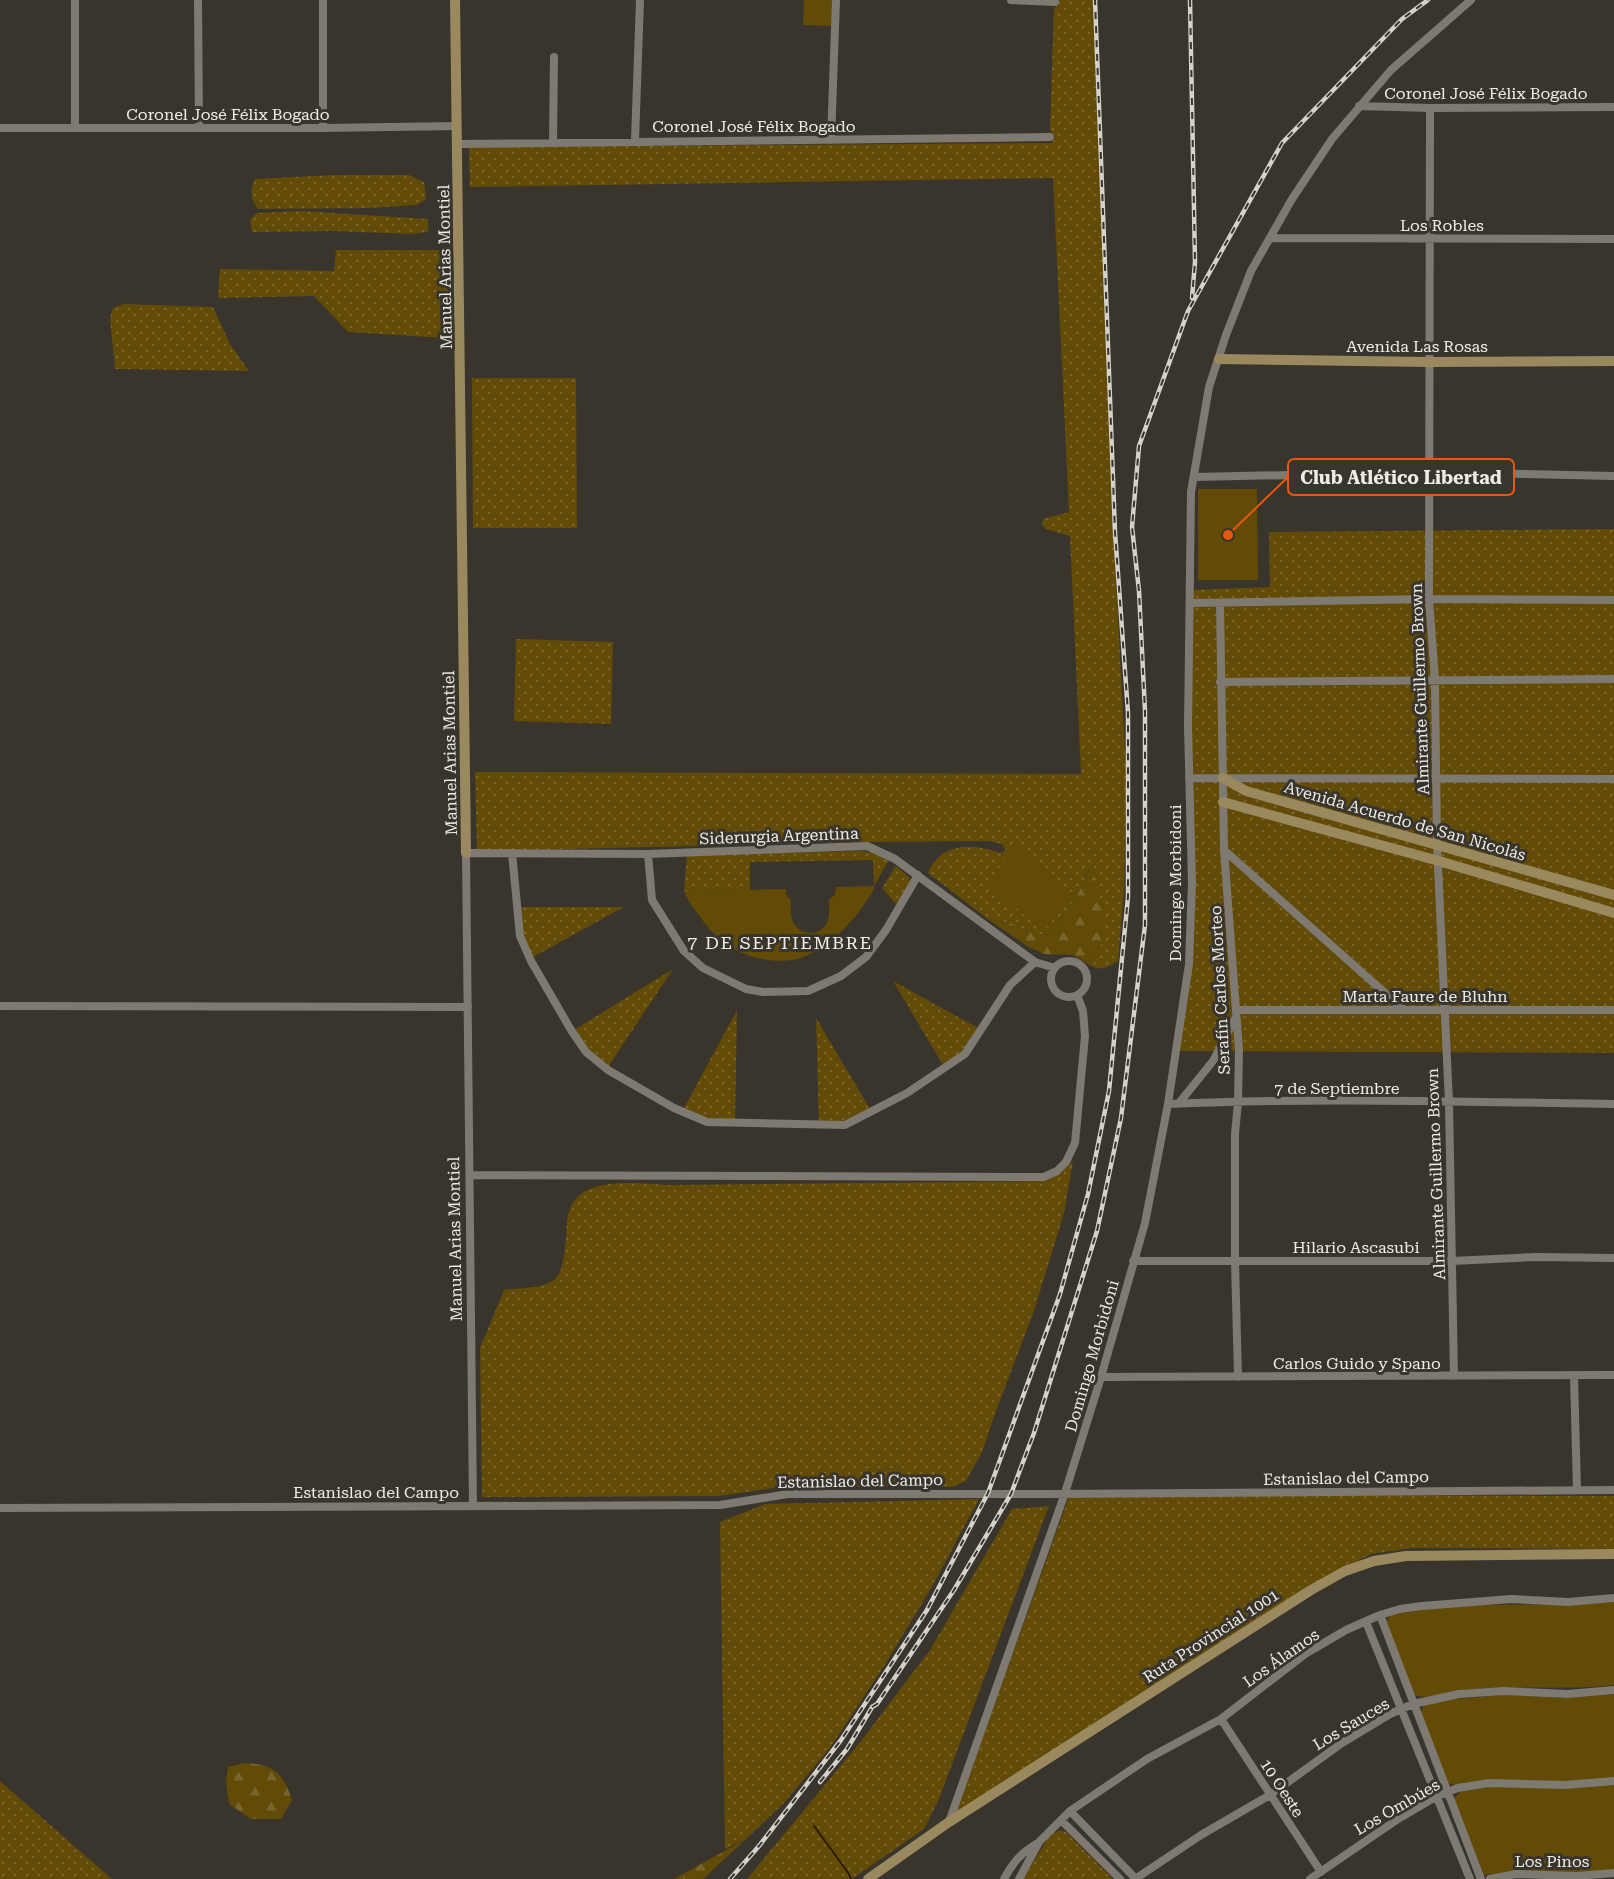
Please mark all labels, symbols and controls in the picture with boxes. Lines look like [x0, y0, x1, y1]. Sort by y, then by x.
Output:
street label: Coronel José Félix Bogado [1384, 84, 1588, 103]
street label: Coronel José Félix Bogado [126, 105, 330, 124]
street label: Coronel José Félix Bogado [652, 117, 856, 136]
street label: Manuel Arias Montiel [434, 185, 456, 349]
street label: Los Robles [1400, 216, 1484, 235]
street label: Avenida Las Rosas [1346, 337, 1488, 356]
callout: Club Atlético Libertad [1288, 459, 1514, 495]
text: Club Atlético Libertad [1300, 467, 1502, 488]
street label: Almirante Guillermo Brown [1407, 583, 1433, 795]
street label: Manuel Arias Montiel [439, 671, 461, 835]
street label: Avenida Acuerdo de San Nicolás [1282, 777, 1528, 865]
street label: Domingo Morbidoni [1166, 804, 1185, 962]
street label: Siderurgia Argentina [699, 824, 859, 848]
street label: Serafín Carlos Morteo [1206, 905, 1234, 1075]
district label: 7 DE SEPTIEMBRE [687, 932, 873, 953]
street label: Marta Faure de Bluhn [1342, 987, 1508, 1006]
street label: Almirante Guillermo Brown [1423, 1068, 1449, 1280]
street label: 7 de Septiembre [1274, 1079, 1400, 1098]
street label: Manuel Arias Montiel [444, 1157, 466, 1321]
street label: Hilario Ascasubi [1292, 1238, 1420, 1257]
street label: Domingo Morbidoni [1061, 1278, 1123, 1434]
street label: Carlos Guido y Spano [1273, 1354, 1441, 1373]
street label: Estanislao del Campo [1263, 1467, 1429, 1489]
street label: Estanislao del Campo [777, 1470, 943, 1492]
street label: Estanislao del Campo [293, 1483, 459, 1502]
street label: Ruta Provincial 1001 [1140, 1585, 1282, 1687]
street label: Los Álamos [1239, 1625, 1323, 1691]
street label: Los Sauces [1309, 1694, 1393, 1754]
street label: 10 Oeste [1256, 1755, 1308, 1821]
street label: Los Ombúes [1351, 1775, 1443, 1839]
street label: Los Pinos [1515, 1852, 1590, 1871]

